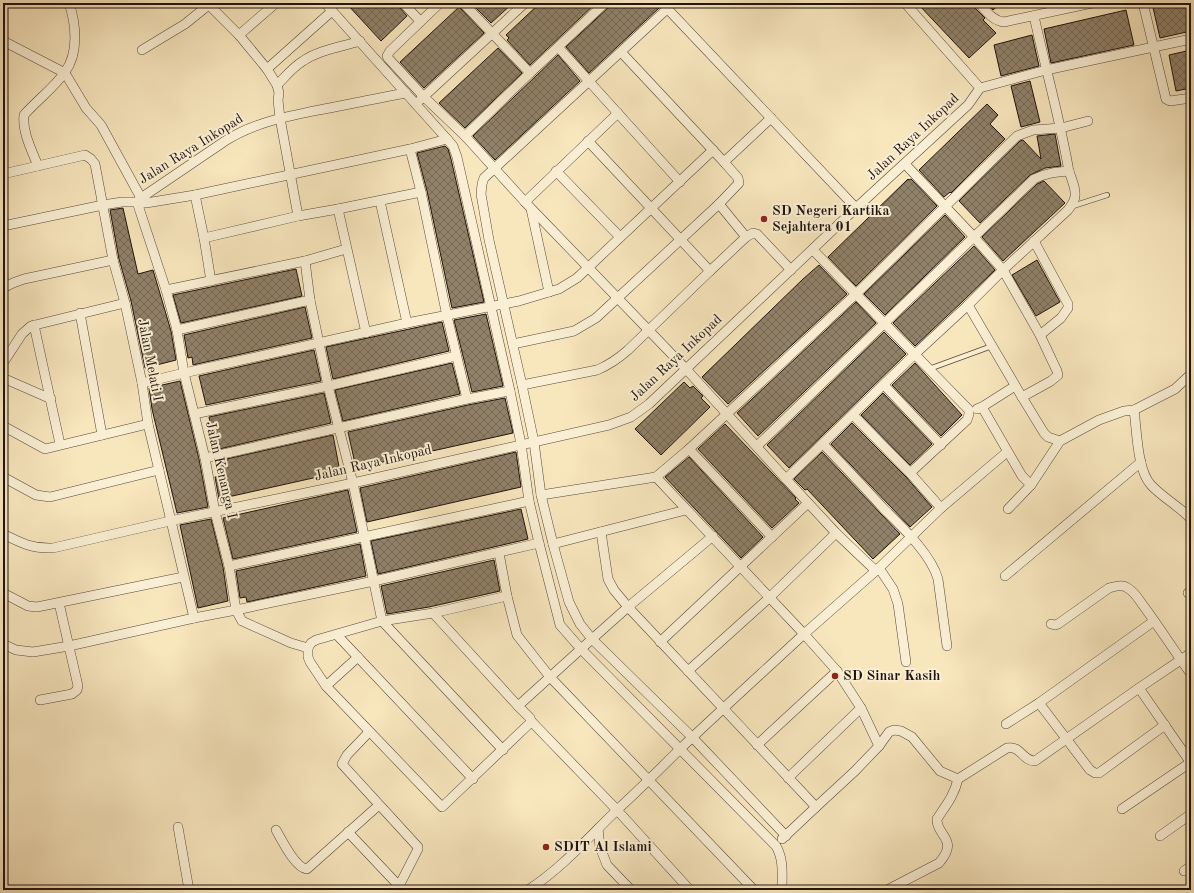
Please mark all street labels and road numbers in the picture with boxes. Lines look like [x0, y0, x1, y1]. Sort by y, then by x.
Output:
street label: Jalan Raya Inkopad [864, 91, 962, 183]
street label: Jalan Raya Inkopad [136, 111, 246, 187]
street label: Jalan Raya Inkopad [627, 312, 725, 404]
street label: Jalan Melati I [135, 318, 165, 402]
street label: Jalan Kenanga I [203, 420, 239, 520]
street label: Jalan Raya Inkopad [313, 443, 433, 483]

